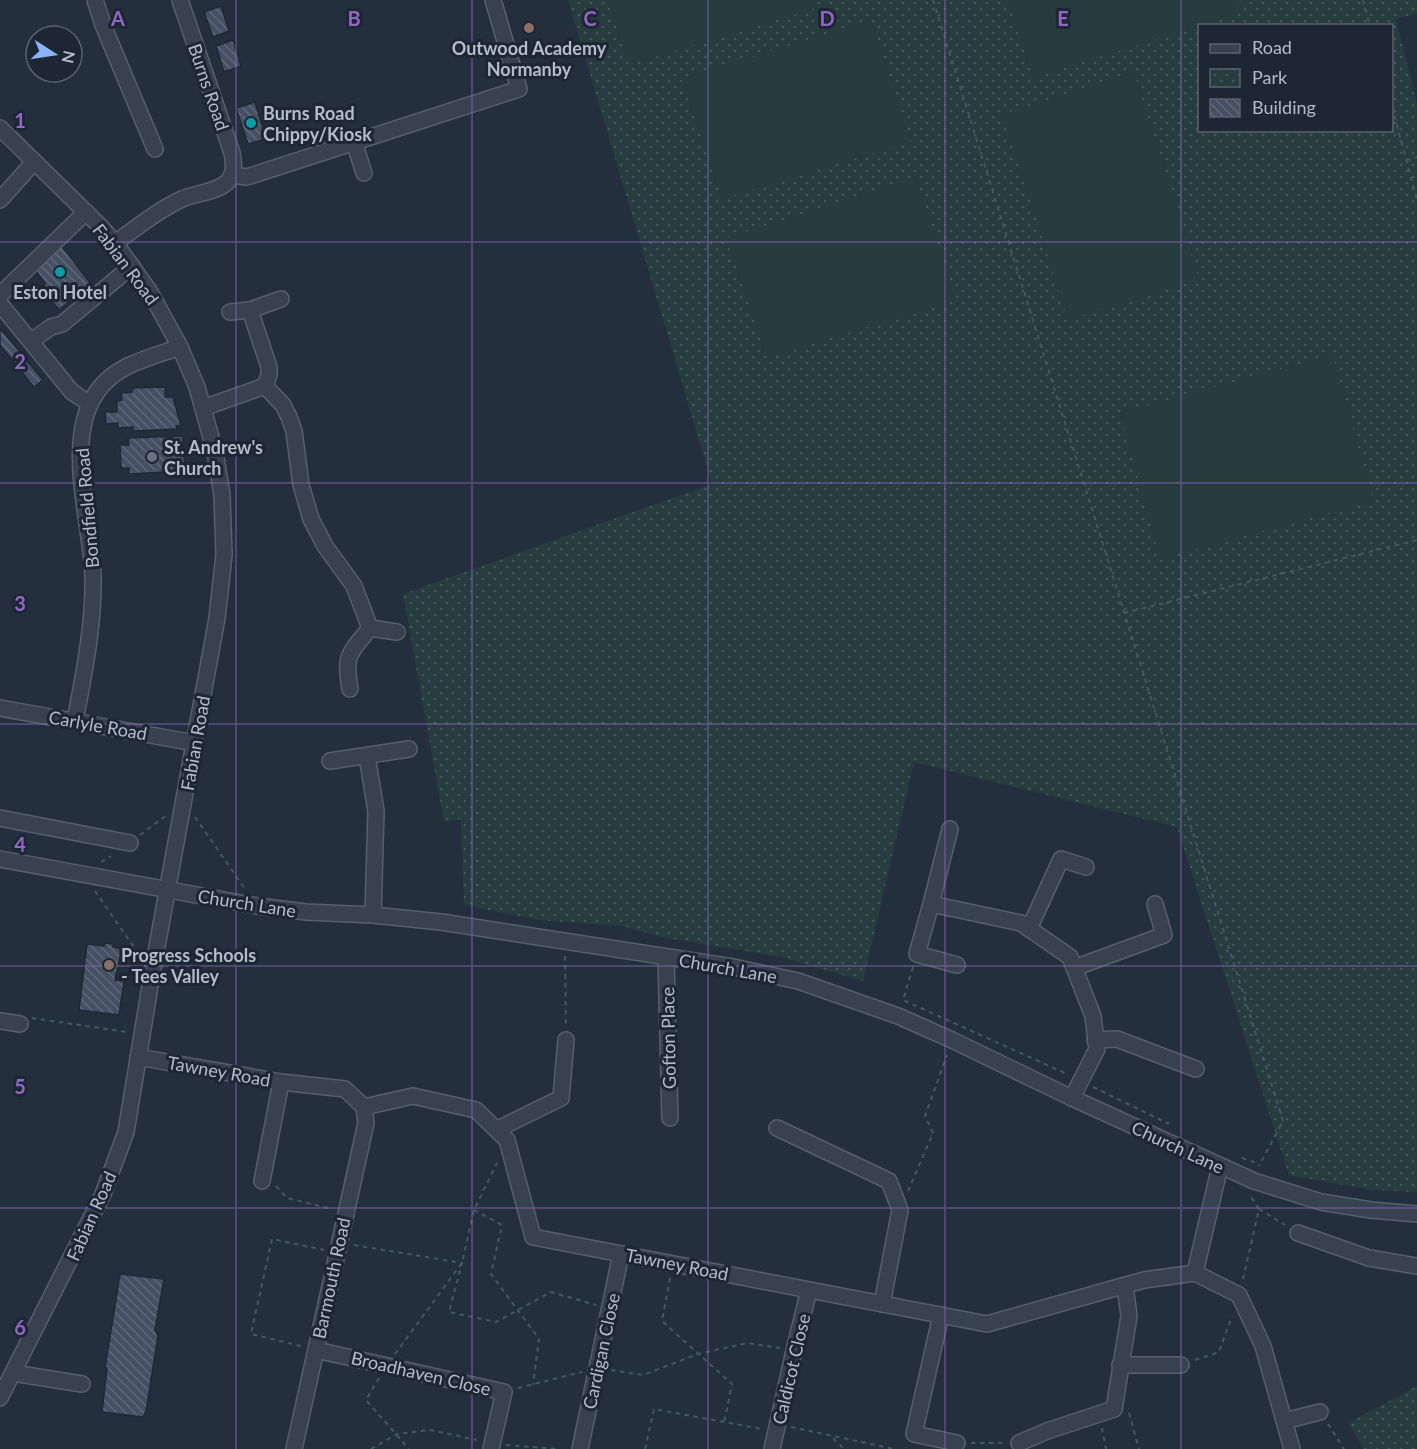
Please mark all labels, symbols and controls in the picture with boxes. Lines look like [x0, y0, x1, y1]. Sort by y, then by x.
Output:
text: A [110, 6, 125, 30]
text: B [347, 6, 361, 30]
text: C [583, 6, 597, 30]
text: D [819, 6, 835, 30]
text: E [1057, 6, 1069, 30]
marker: Outwood Academy Normanby [522, 21, 536, 35]
north arrow [24, 24, 84, 84]
legend [1198, 24, 1393, 132]
text: Road [1252, 36, 1292, 58]
place label: Outwood Academy Normanby [452, 37, 607, 80]
street label: Burns Road [184, 41, 234, 133]
text: N [59, 49, 80, 65]
text: Park [1252, 66, 1288, 88]
text: Building [1252, 96, 1316, 118]
place label: Burns Road Chippy/Kiosk [263, 102, 372, 145]
text: 1 [14, 108, 26, 132]
marker: Burns Road Chippy/Kiosk [244, 116, 258, 130]
street label: Fabian Road [88, 219, 164, 309]
marker: Eston Hotel [53, 265, 67, 279]
place label: Eston Hotel [13, 281, 107, 303]
text: 2 [14, 349, 26, 373]
place label: St. Andrew's Church [164, 436, 263, 479]
street label: Bondfield Road [71, 447, 103, 569]
marker: St. Andrew's Church [145, 450, 159, 464]
text: 3 [14, 591, 26, 615]
street label: Fabian Road [176, 694, 214, 792]
street label: Carlyle Road [47, 706, 149, 744]
text: 4 [14, 832, 26, 856]
street label: Church Lane [196, 884, 298, 922]
place label: Progress Schools - Tees Valley [121, 944, 256, 987]
street label: Church Lane [677, 949, 779, 987]
marker: Progress Schools - Tees Valley [102, 958, 116, 972]
street label: Gofton Place [656, 987, 680, 1089]
street label: Tawney Road [166, 1051, 272, 1091]
text: 5 [14, 1074, 26, 1098]
street label: Church Lane [1128, 1116, 1228, 1178]
street label: Fabian Road [61, 1168, 121, 1264]
street label: Barmouth Road [307, 1216, 355, 1340]
street label: Tawney Road [624, 1243, 730, 1285]
street label: Cardigan Close [578, 1291, 624, 1411]
street label: Caldicot Close [768, 1312, 814, 1426]
text: 6 [14, 1315, 26, 1339]
street label: Broadhaven Close [349, 1346, 493, 1400]

